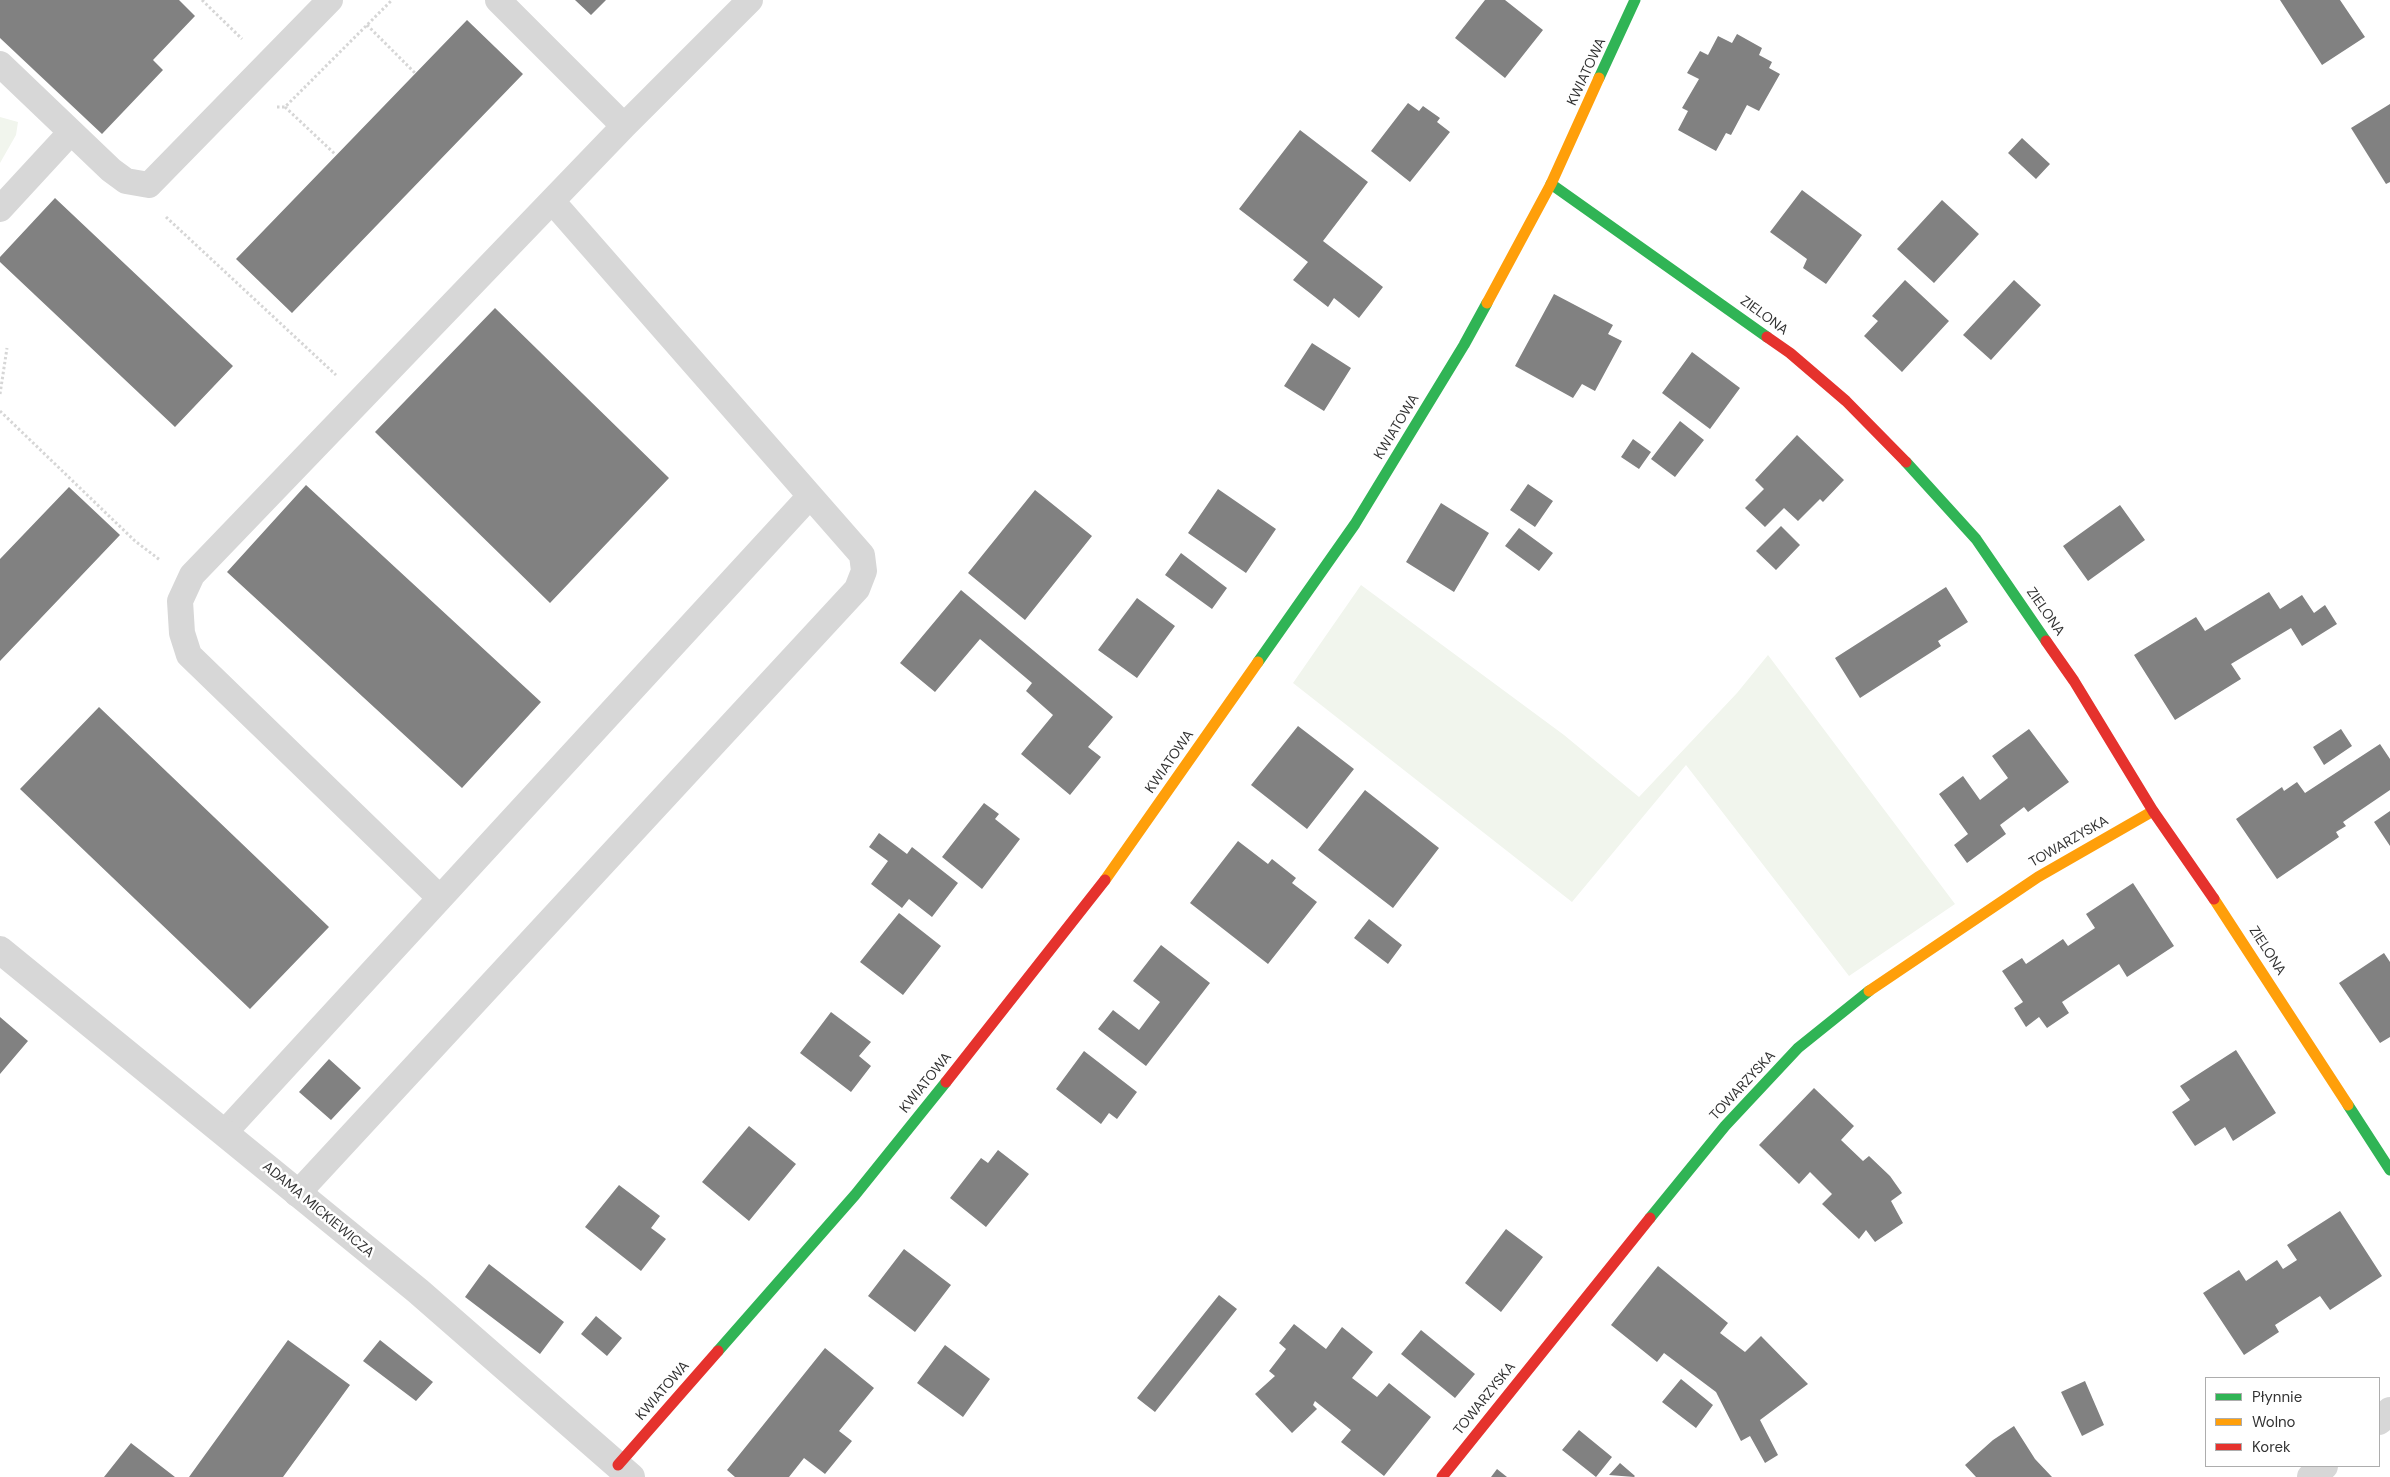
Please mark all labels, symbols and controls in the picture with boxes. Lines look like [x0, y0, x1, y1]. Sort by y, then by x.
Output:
street label: KWIATOWA [1564, 35, 1610, 109]
street label: ZIELONA [1737, 293, 1791, 339]
street label: KWIATOWA [1371, 391, 1423, 463]
street label: ZIELONA [2022, 585, 2068, 639]
street label: KWIATOWA [1142, 727, 1198, 797]
street label: TOWARZYSKA [2026, 813, 2112, 871]
street label: ZIELONA [2245, 923, 2289, 979]
street label: TOWARZYSKA [1707, 1048, 1779, 1124]
street label: KWIATOWA [897, 1049, 955, 1117]
street label: ADAMA MICKIEWICZA [259, 1158, 377, 1262]
street label: KWIATOWA [633, 1358, 693, 1424]
street label: TOWARZYSKA [1451, 1359, 1519, 1439]
legend [2205, 1377, 2380, 1467]
text: Płynnie [2252, 1387, 2302, 1407]
text: Wolno [2252, 1412, 2296, 1432]
text: Korek [2252, 1437, 2291, 1457]

